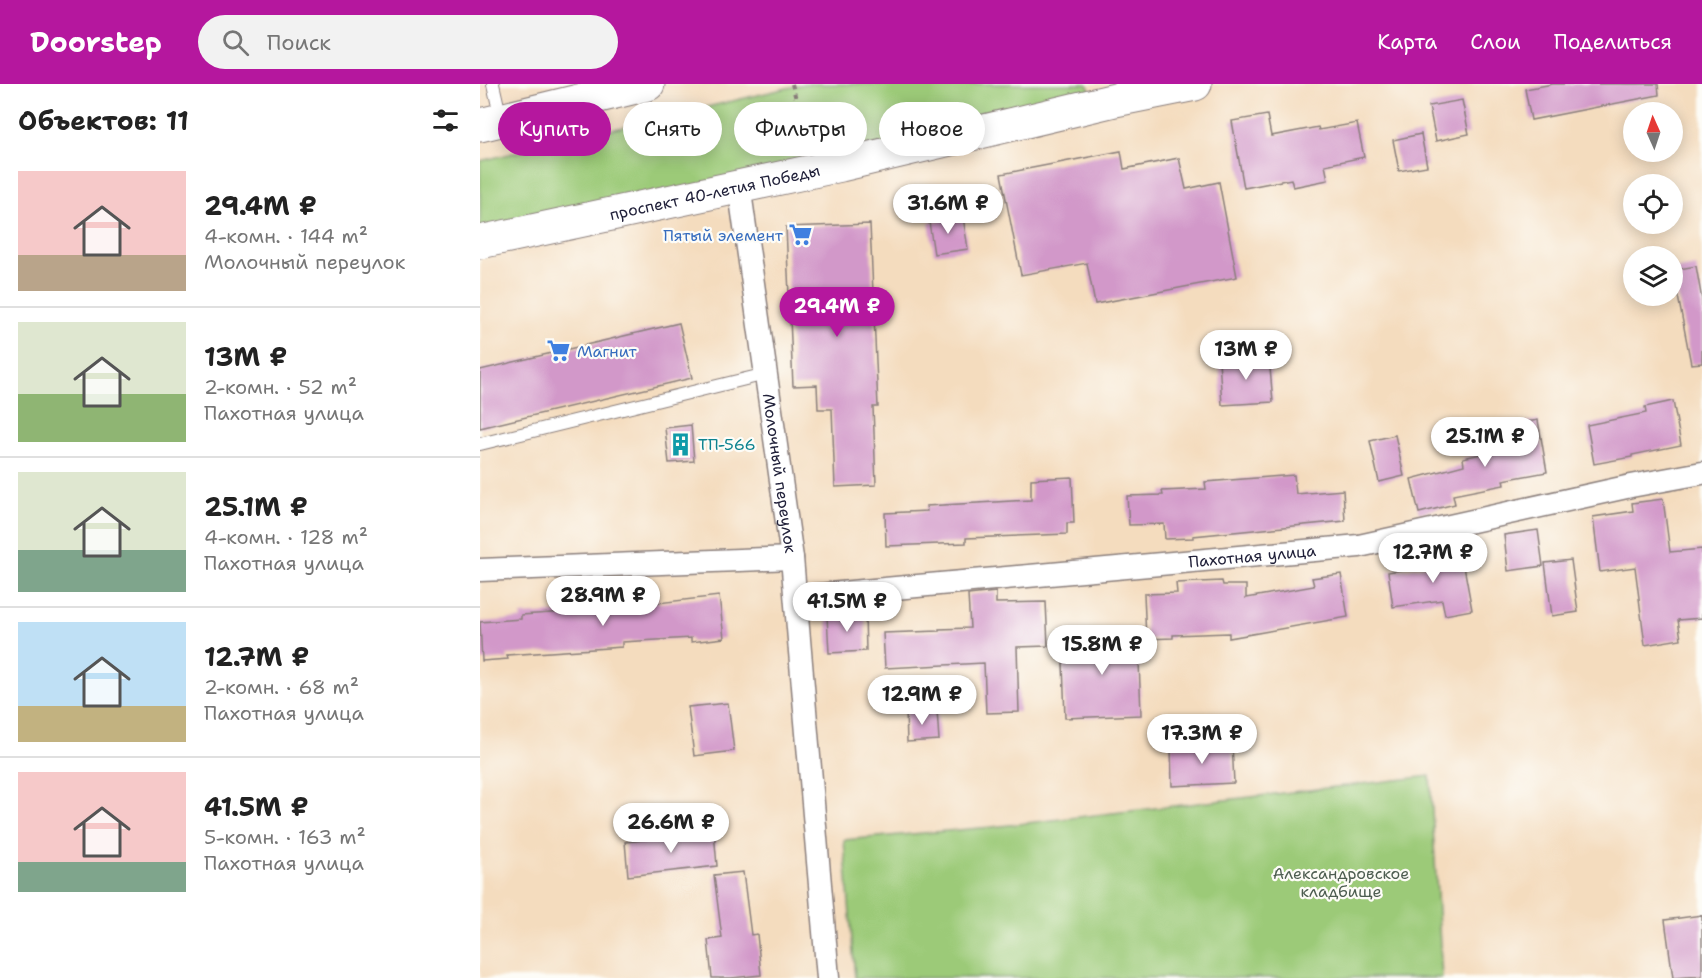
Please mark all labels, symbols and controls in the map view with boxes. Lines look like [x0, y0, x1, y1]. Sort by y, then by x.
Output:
search box [198, 15, 618, 69]
text: Doorstep [30, 23, 162, 61]
icon: search [219, 26, 252, 59]
text: Поиск [267, 28, 331, 57]
text: Карта [1377, 28, 1437, 56]
text: Слои [1470, 28, 1521, 56]
text: Поделиться [1554, 28, 1672, 56]
chip: Купить [498, 102, 611, 156]
chip: Снять [623, 102, 722, 156]
chip: Фильтры [734, 102, 867, 156]
chip: Новое [879, 102, 985, 156]
north arrow [1623, 102, 1683, 162]
map controls [1623, 102, 1683, 306]
text: Объектов: 11 [18, 103, 189, 138]
icon: filters [429, 104, 462, 137]
street label: проспект 40-летия Победы [608, 159, 822, 225]
button: locate [1623, 174, 1683, 234]
pin: 31.6M ₽ [893, 184, 1003, 235]
text: 29.4M ₽ [204, 188, 317, 223]
text: 31.6M ₽ [907, 190, 989, 216]
icon: home [66, 195, 138, 267]
supermarket icon: Пятый элемент [788, 222, 814, 248]
text: 4-комн. · 144 m² [204, 223, 368, 249]
place label: Пятый элемент [663, 225, 784, 246]
button: layers [1623, 246, 1683, 306]
text: Молочный переулок [204, 249, 405, 275]
pin: 29.4M ₽ [782, 287, 892, 338]
text: 29.4M ₽ [794, 293, 880, 319]
pin: 13M ₽ [1204, 330, 1288, 381]
text: 13M ₽ [1214, 336, 1278, 362]
supermarket icon: Магнит [546, 338, 572, 364]
text: 13M ₽ [204, 339, 287, 374]
place label: Магнит [577, 341, 638, 362]
icon: home [66, 346, 138, 418]
text: 2-комн. · 52 m² [204, 374, 357, 400]
street label: Молочный переулок [758, 392, 802, 555]
text: Пахотная улица [204, 400, 364, 426]
pin: 25.1M ₽ [1430, 417, 1540, 468]
text: 25.1M ₽ [1445, 423, 1525, 449]
building icon: ТП-566 [667, 431, 693, 457]
place label: ТП-566 [698, 434, 756, 455]
text: 25.1M ₽ [204, 489, 308, 524]
icon: home [66, 496, 138, 568]
text: 4-комн. · 128 m² [204, 524, 368, 550]
pin: 12.7M ₽ [1378, 533, 1488, 584]
street label: Пахотная улица [1187, 539, 1317, 572]
text: 12.7M ₽ [1392, 539, 1474, 565]
text: Пахотная улица [204, 550, 364, 576]
pin: 28.9M ₽ [548, 576, 658, 627]
text: 28.9M ₽ [560, 582, 646, 608]
pin: 41.5M ₽ [792, 582, 902, 633]
text: 41.5M ₽ [807, 588, 887, 614]
pin: 15.8M ₽ [1047, 625, 1157, 676]
text: 15.8M ₽ [1061, 631, 1143, 657]
text: 12.7M ₽ [204, 639, 310, 674]
icon: home [66, 646, 138, 718]
text: 2-комн. · 68 m² [204, 674, 359, 700]
pin: 12.9M ₽ [867, 675, 977, 726]
text: 12.9M ₽ [882, 681, 962, 707]
text: Пахотная улица [204, 700, 364, 726]
pin: 17.3M ₽ [1147, 714, 1257, 765]
text: 17.3M ₽ [1161, 720, 1243, 746]
text: 41.5M ₽ [204, 789, 309, 824]
icon: home [66, 796, 138, 868]
pin: 26.6M ₽ [616, 803, 726, 854]
text: 26.6M ₽ [627, 809, 715, 835]
text: 5-комн. · 163 m² [204, 824, 366, 850]
text: Пахотная улица [204, 850, 364, 876]
park label: Александровское кладбище [1273, 863, 1409, 902]

